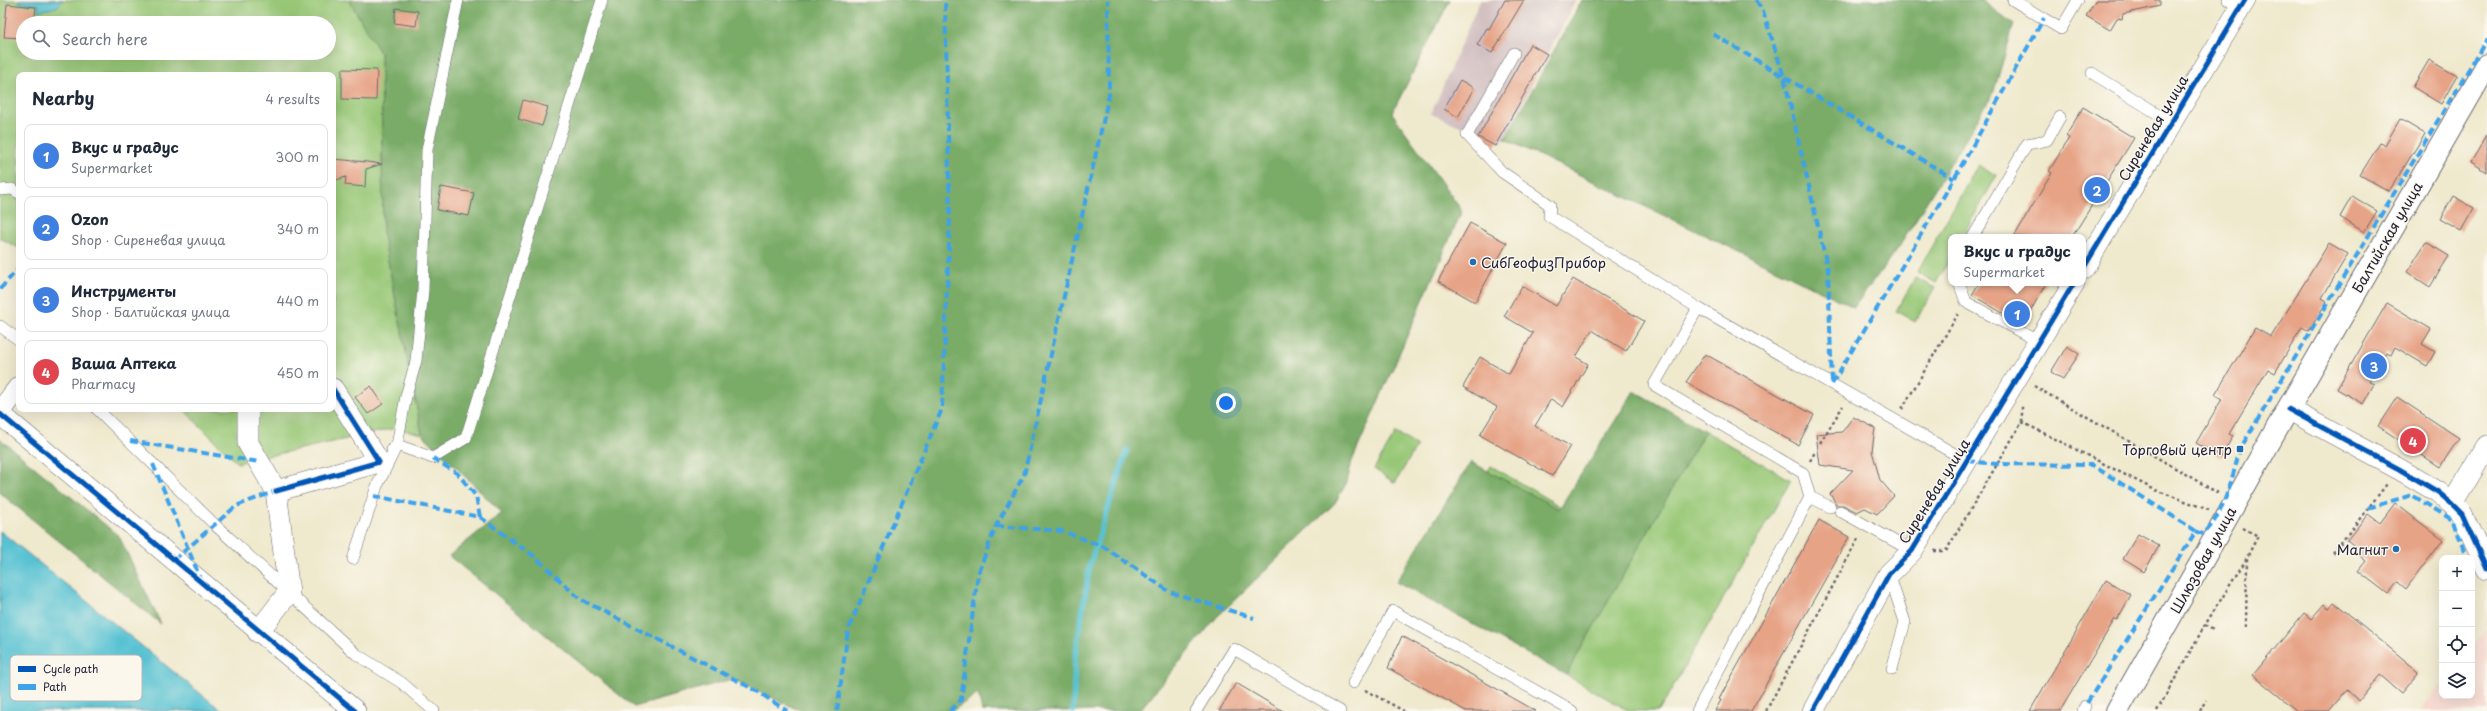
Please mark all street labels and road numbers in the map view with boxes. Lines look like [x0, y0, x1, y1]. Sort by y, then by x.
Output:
street label: Сиреневая улица [2113, 71, 2193, 185]
street label: Балтийская улица [2347, 177, 2427, 296]
street label: Сиреневая улица [1893, 434, 1975, 548]
street label: Шлюзовая улица [2165, 503, 2241, 617]

